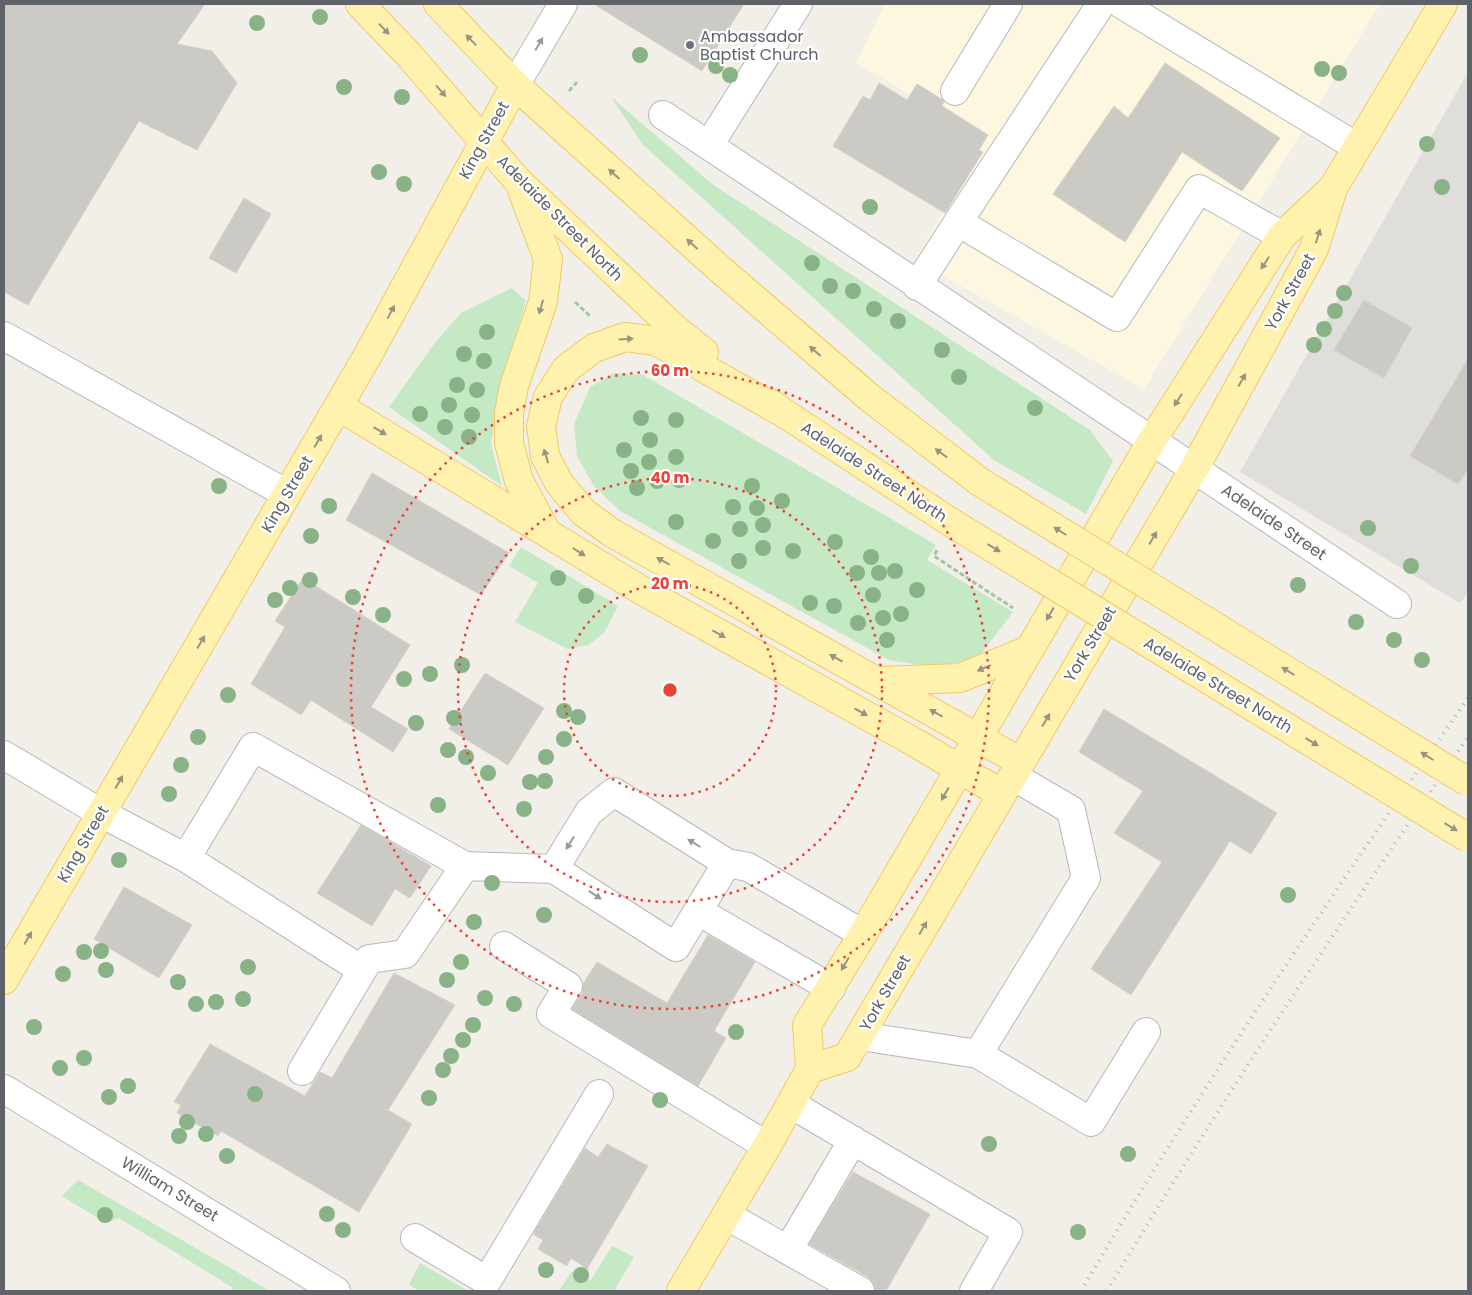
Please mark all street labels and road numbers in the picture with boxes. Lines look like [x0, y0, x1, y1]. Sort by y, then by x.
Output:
street label: King Street [453, 97, 515, 183]
street label: Adelaide Street North [492, 150, 628, 286]
street label: York Street [1259, 249, 1321, 335]
street label: Adelaide Street North [797, 416, 951, 528]
street label: King Street [256, 451, 318, 537]
street label: Adelaide Street [1217, 478, 1331, 566]
street label: York Street [1058, 602, 1122, 686]
street label: Adelaide Street North [1139, 631, 1297, 739]
street label: King Street [52, 801, 114, 887]
street label: York Street [854, 950, 916, 1036]
street label: William Street [117, 1151, 223, 1227]

